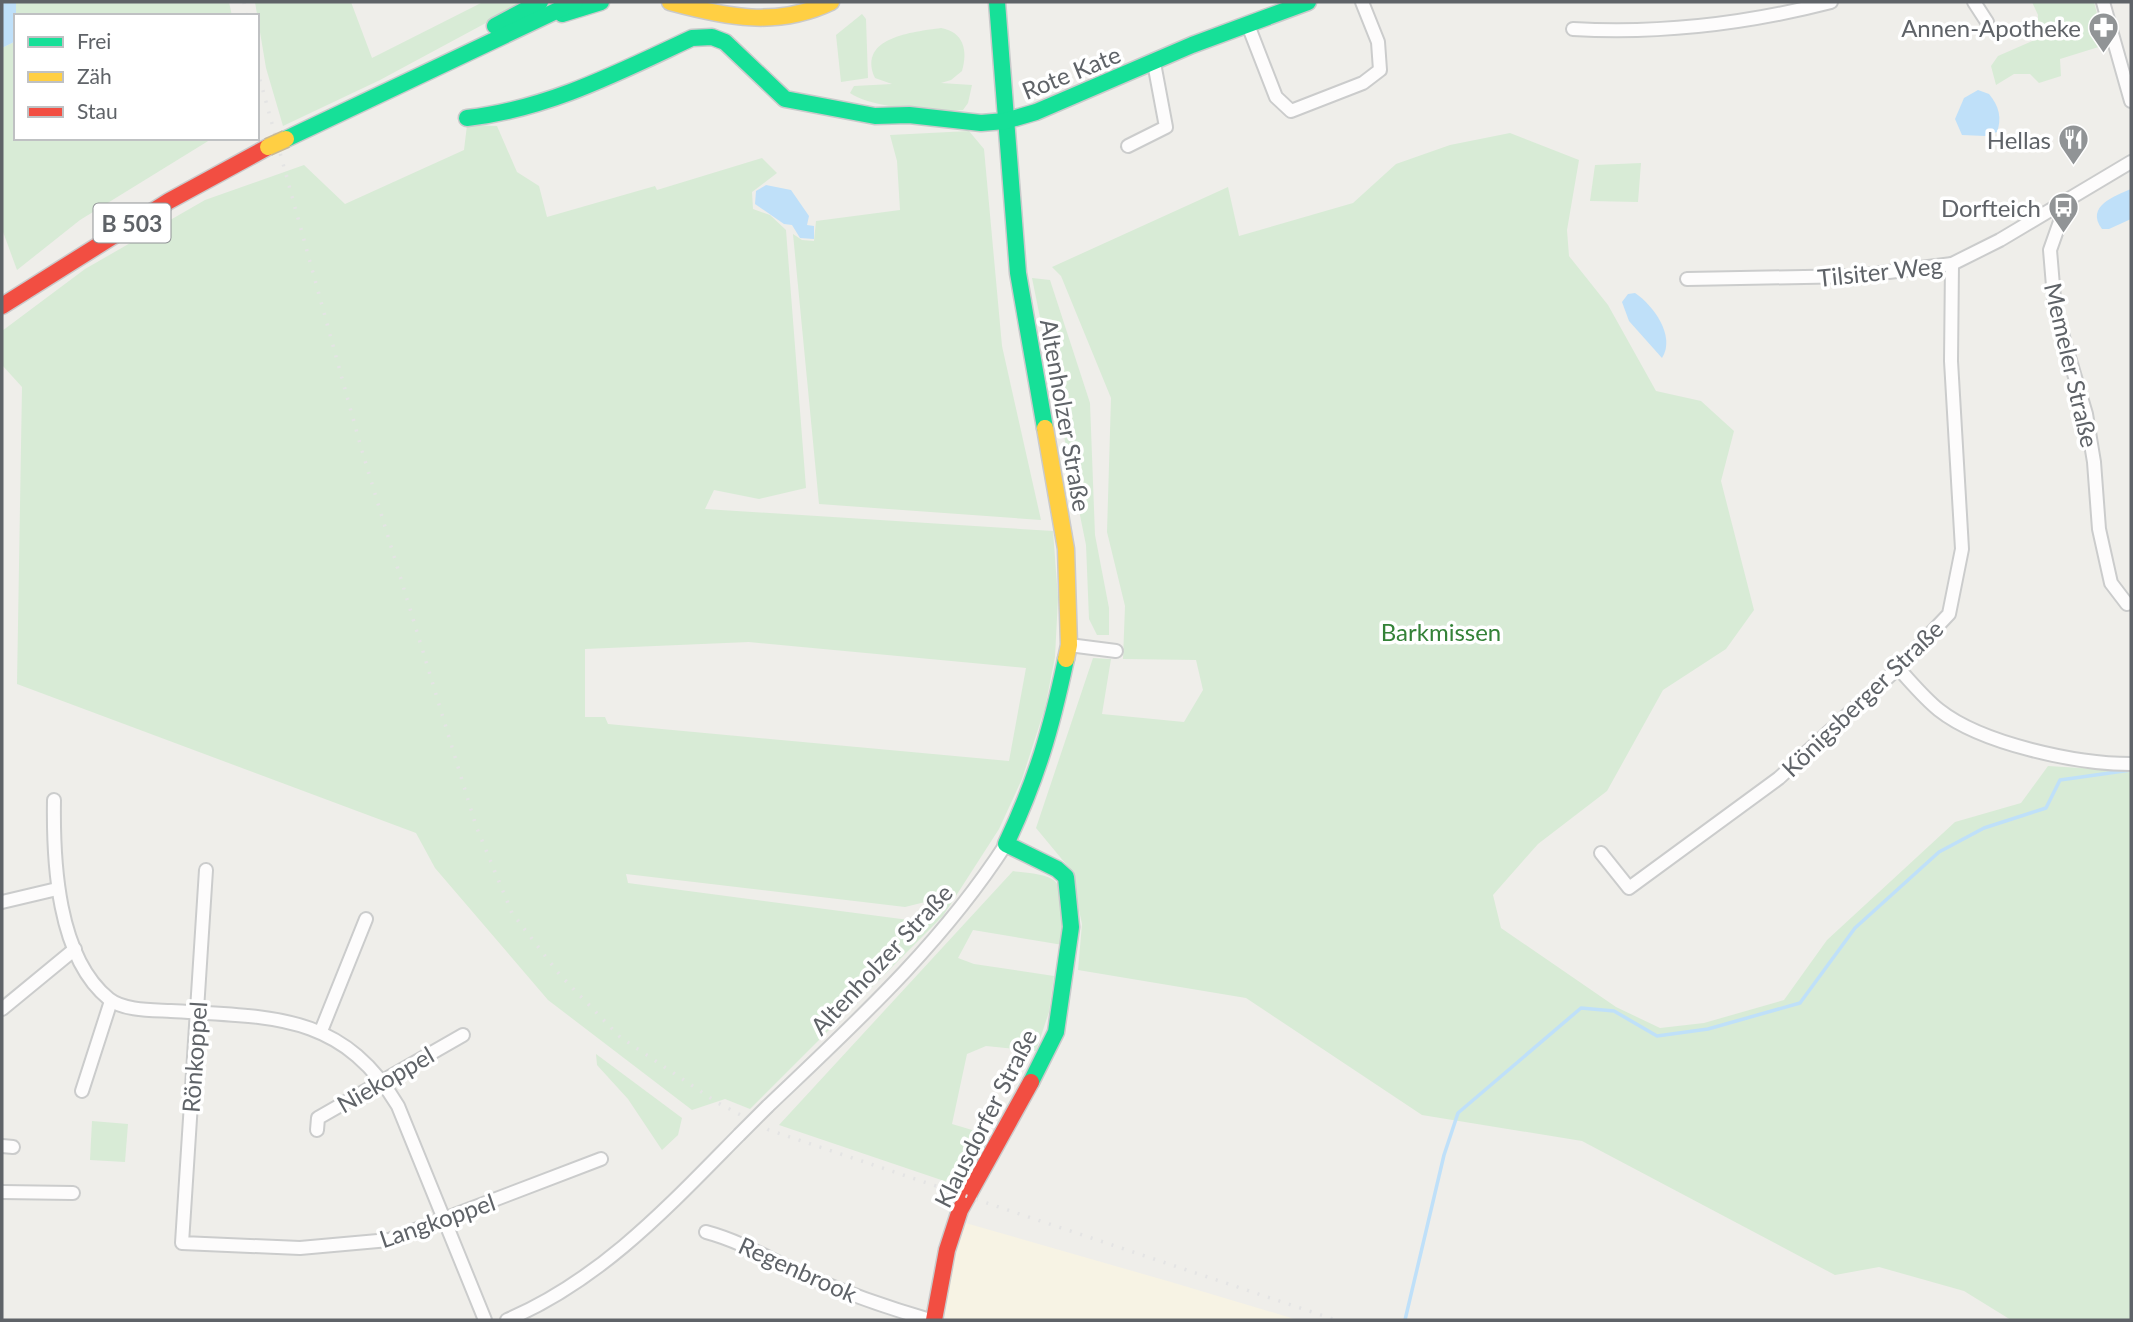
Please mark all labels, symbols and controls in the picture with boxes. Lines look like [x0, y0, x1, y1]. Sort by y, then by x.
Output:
pharmacy icon: Annen-Apotheke [2087, 10, 2121, 54]
place label: Annen-Apotheke [1901, 13, 2081, 42]
legend [14, 14, 259, 140]
text: Frei [77, 28, 111, 53]
street label: Rote Kate [1017, 39, 1125, 105]
text: Zäh [77, 63, 112, 88]
text: Stau [77, 98, 118, 123]
restaurant icon: Hellas [2057, 122, 2091, 166]
place label: Hellas [1987, 125, 2051, 154]
bus stop icon: Dorfteich [2047, 190, 2081, 234]
place label: Dorfteich [1941, 193, 2041, 222]
road number: B 503 [94, 204, 170, 243]
street label: Tilsiter Weg [1816, 250, 1944, 292]
street label: Memeler Straße [2039, 280, 2105, 450]
street label: Altenholzer Straße [1035, 316, 1097, 514]
street label: Königsberger Straße [1775, 614, 1949, 782]
park label: Barkmissen [1381, 617, 1501, 646]
street label: Altenholzer Straße [804, 878, 958, 1040]
street label: Rönkoppel [176, 1000, 212, 1114]
street label: Klausdorfer Straße [928, 1024, 1042, 1212]
street label: Niekoppel [331, 1040, 439, 1118]
street label: Langkoppel [375, 1187, 499, 1253]
street label: Regenbrook [734, 1230, 862, 1308]

